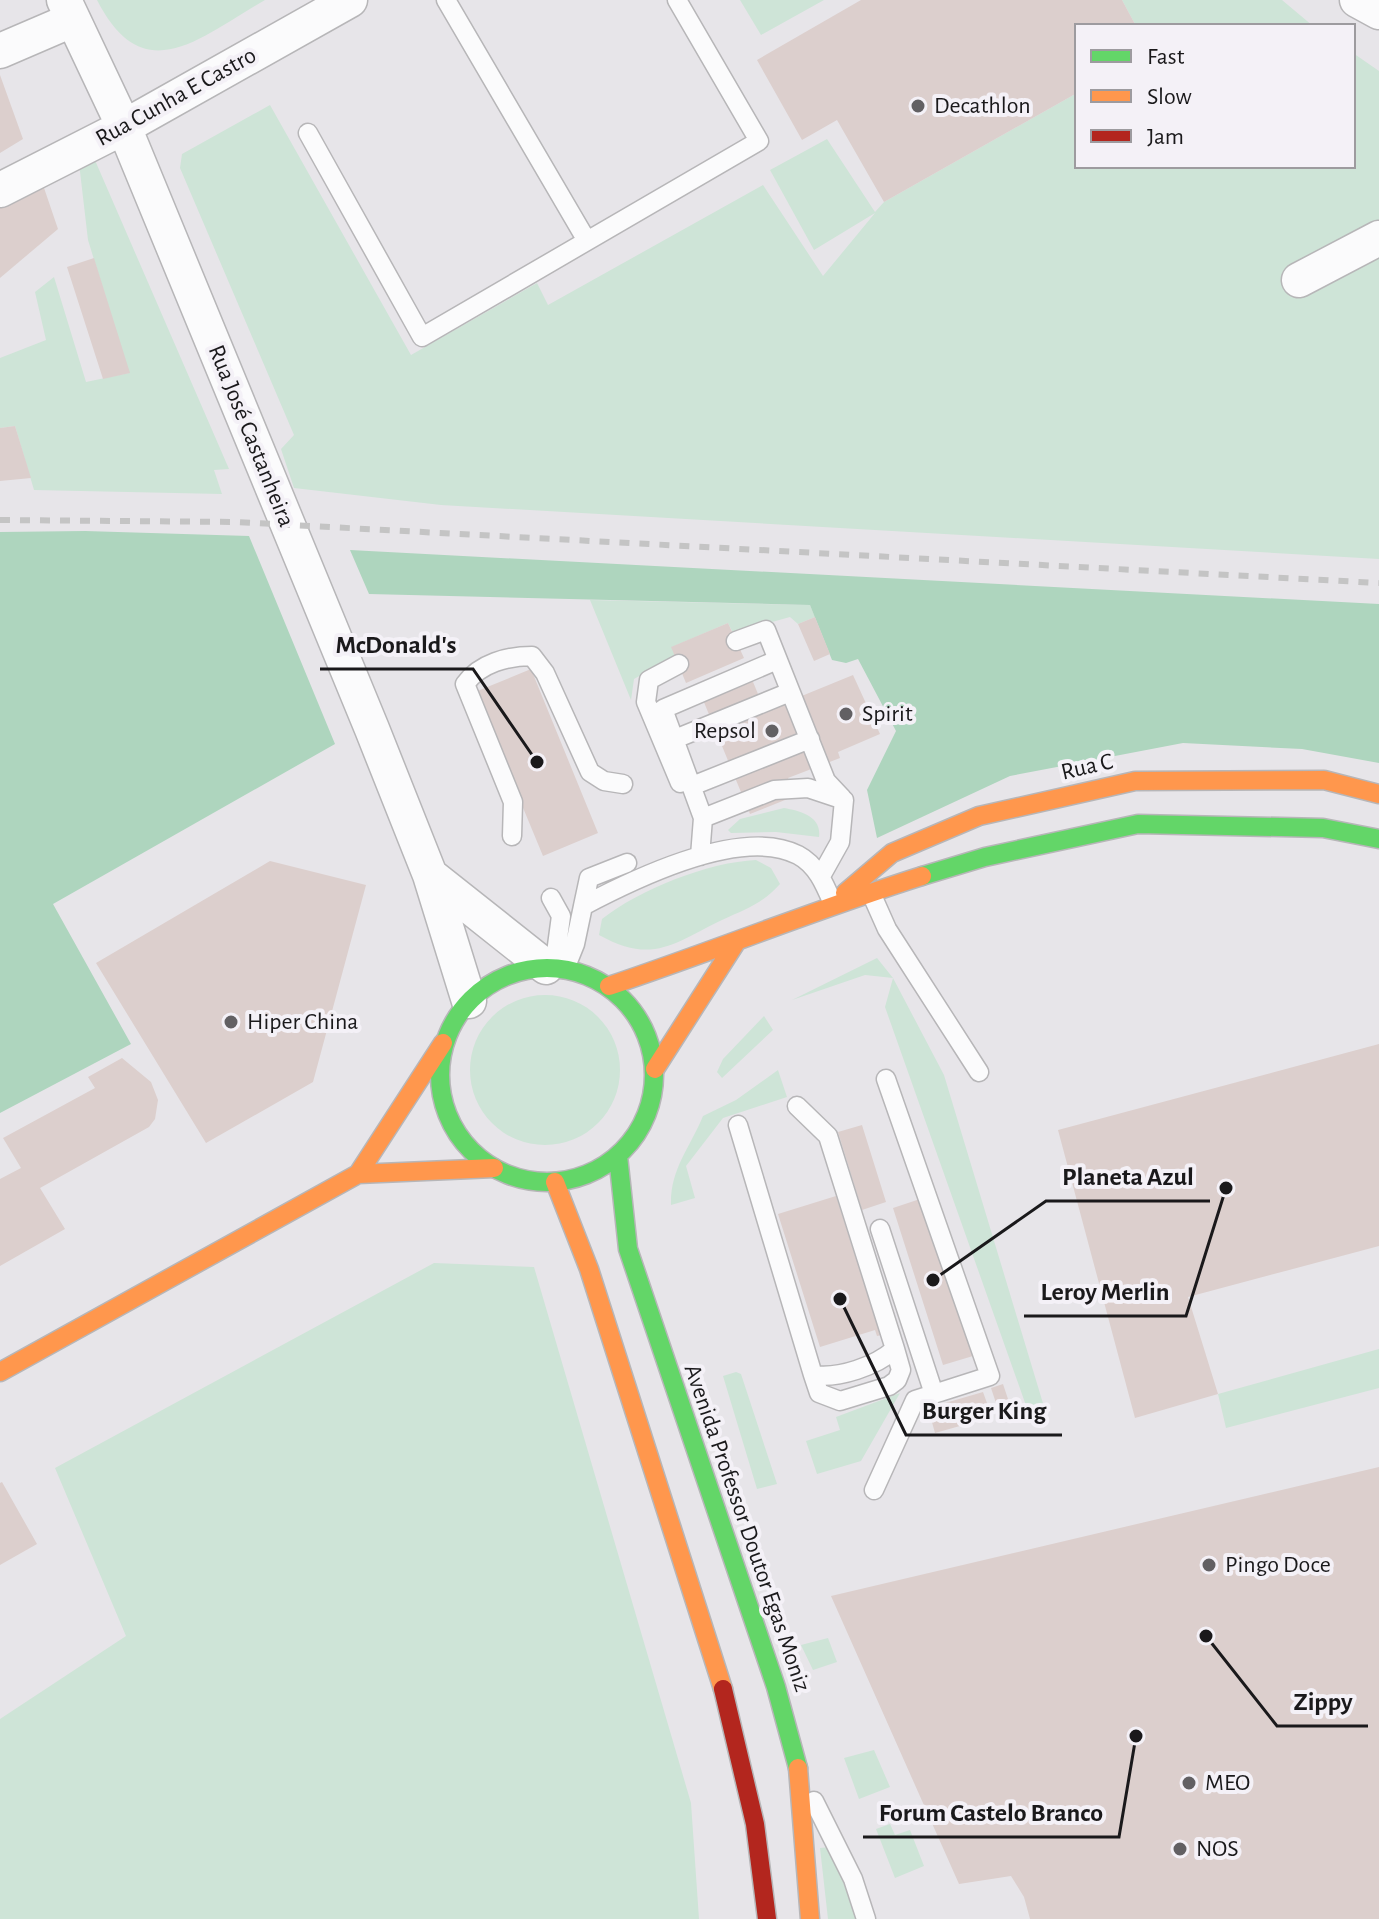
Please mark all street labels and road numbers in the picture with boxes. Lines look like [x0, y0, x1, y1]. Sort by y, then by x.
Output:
street label: Rua Cunha E Castro [92, 43, 260, 151]
street label: Rua José Castanheira [204, 342, 298, 530]
street label: Rua C [1059, 749, 1115, 785]
street label: Avenida Professor Doutor Egas Moniz [680, 1361, 814, 1695]

